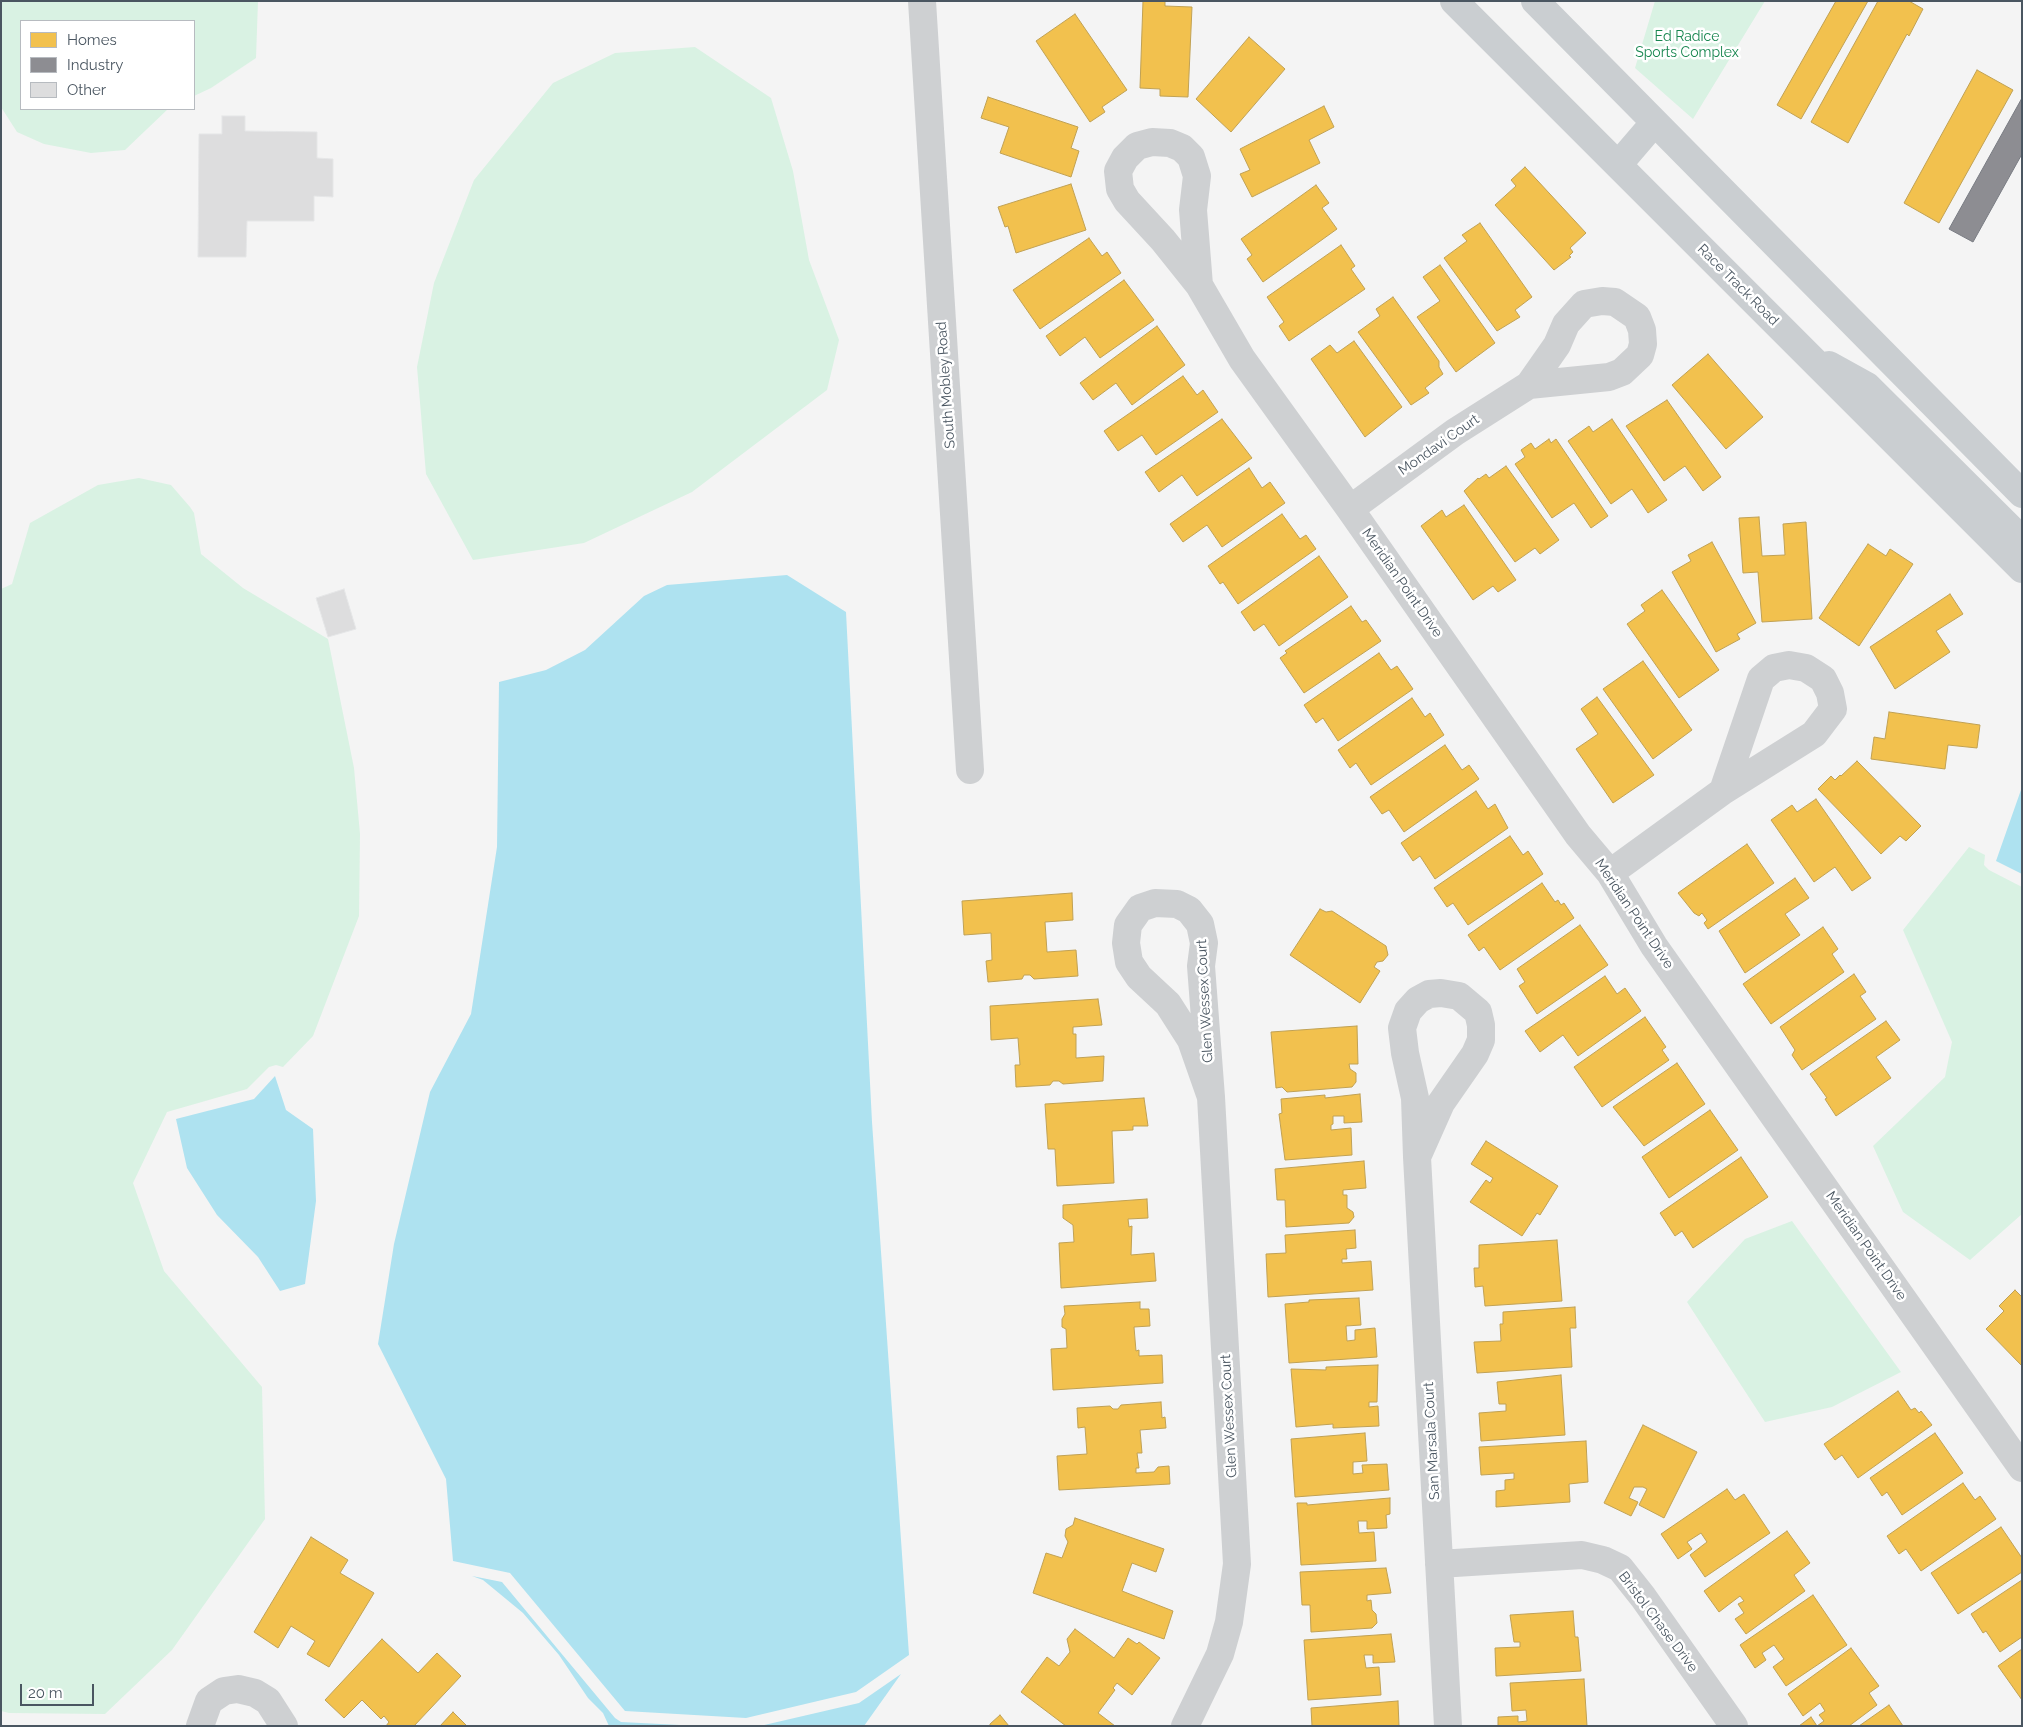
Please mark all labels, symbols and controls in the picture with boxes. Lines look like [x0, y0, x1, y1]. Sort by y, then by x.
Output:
legend [20, 20, 195, 110]
park label: Ed Radice Sports Complex [1635, 29, 1739, 62]
text: Homes [67, 31, 117, 49]
text: Industry [67, 56, 123, 74]
text: Other [67, 81, 106, 99]
street label: Race Track Road [1694, 241, 1782, 329]
street label: South Mobley Road [933, 321, 959, 449]
street label: Mondavi Court [1395, 411, 1483, 479]
street label: Meridian Point Drive [1358, 525, 1446, 641]
street label: Meridian Point Drive [1591, 856, 1677, 972]
street label: Glen Wessex Court [1193, 939, 1217, 1063]
street label: Meridian Point Drive [1822, 1188, 1910, 1304]
street label: Glen Wessex Court [1217, 1354, 1241, 1478]
street label: San Marsala Court [1421, 1382, 1443, 1500]
street label: Bristol Chase Drive [1615, 1568, 1701, 1676]
scale bar [22, 1674, 96, 1706]
text: 20 m [28, 1684, 63, 1702]

